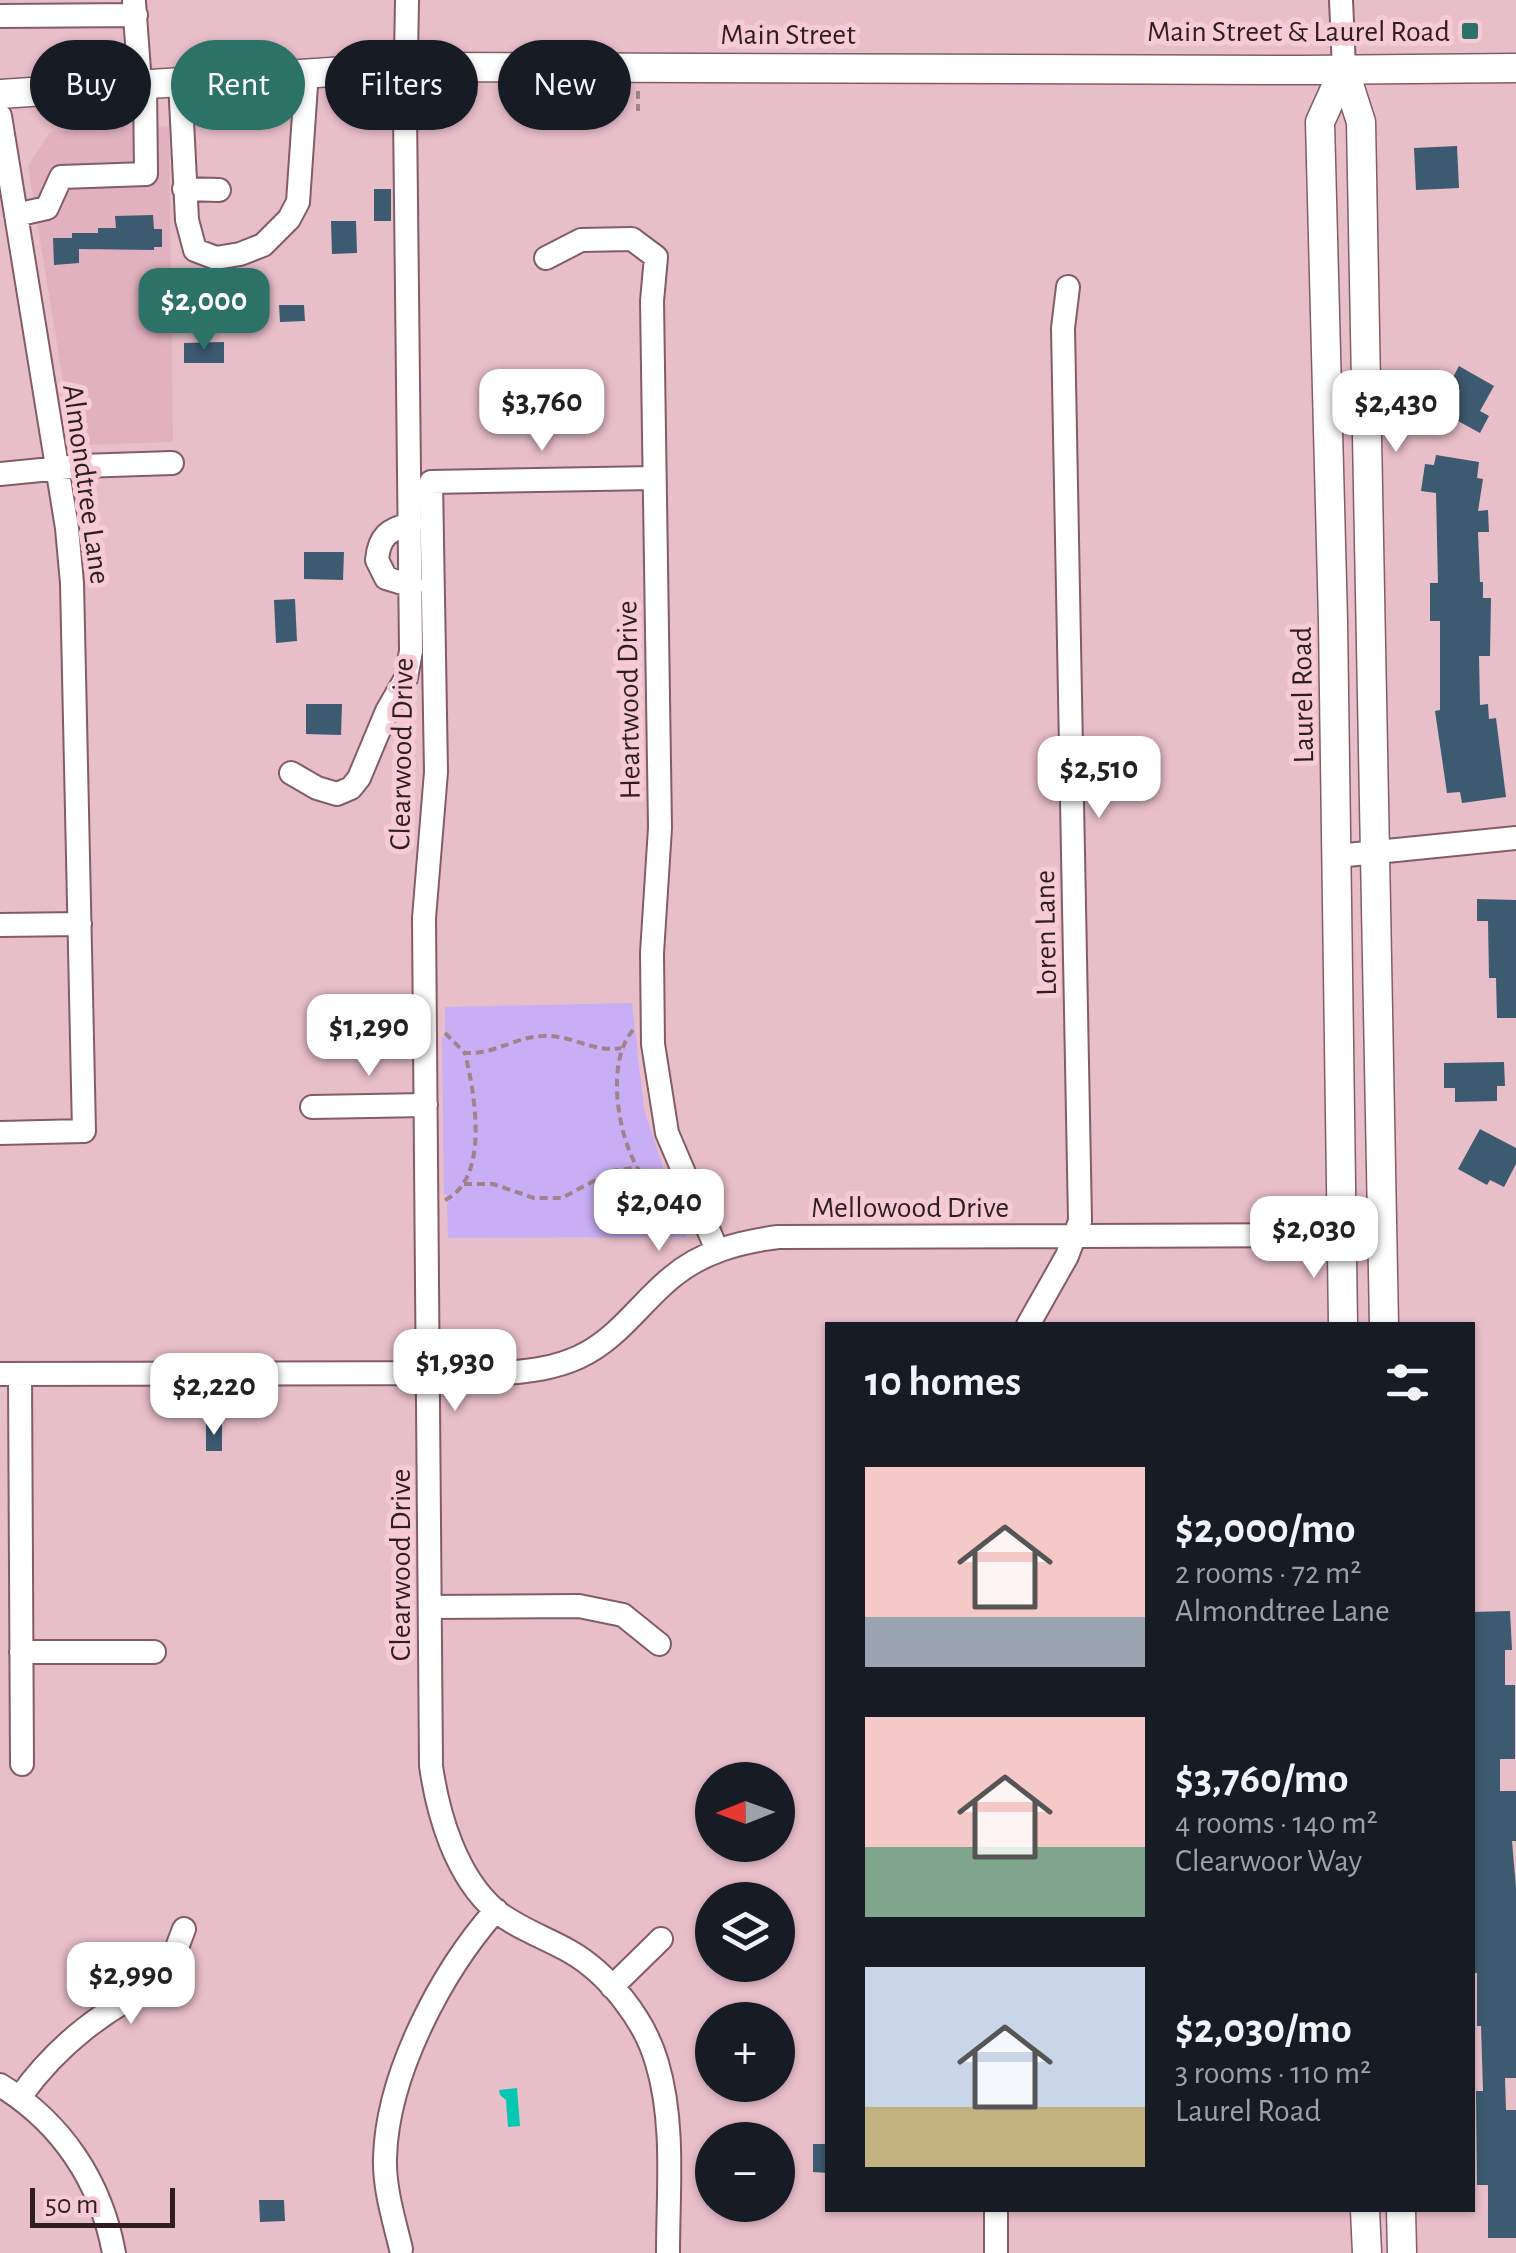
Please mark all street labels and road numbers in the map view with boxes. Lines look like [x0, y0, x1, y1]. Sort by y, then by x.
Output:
street label: Main Street [720, 20, 856, 50]
street label: Almondtree Lane [57, 382, 115, 586]
street label: Heartwood Drive [612, 600, 646, 800]
street label: Laurel Road [1287, 626, 1319, 764]
street label: Clearwood Drive [385, 657, 419, 851]
street label: Loren Lane [1030, 870, 1062, 996]
street label: Mellowood Drive [811, 1193, 1009, 1223]
street label: Clearwood Drive [386, 1469, 416, 1661]

